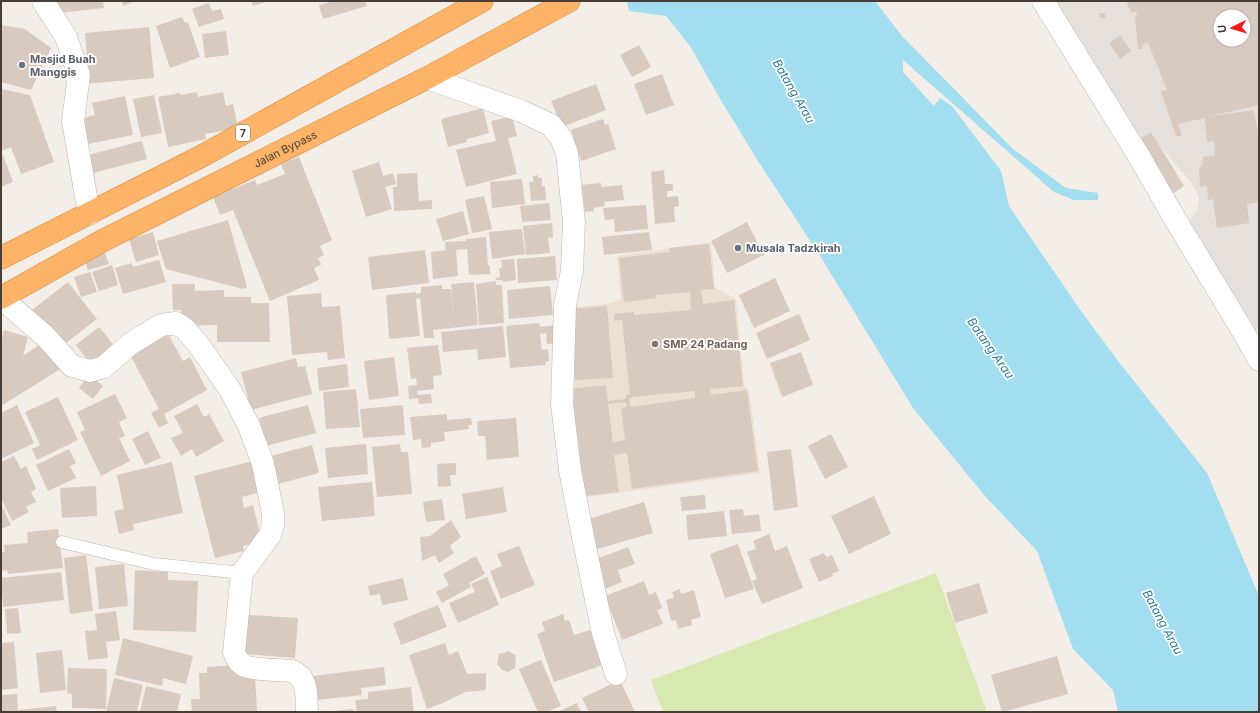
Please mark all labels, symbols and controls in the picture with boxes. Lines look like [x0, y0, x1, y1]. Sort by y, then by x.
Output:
north arrow [1212, 8, 1252, 48]
text: U [1215, 24, 1229, 33]
place label: Masjid Buah Manggis [30, 52, 96, 79]
water label: Batang Arau [770, 56, 818, 126]
marker: Masjid Buah Manggis [17, 60, 27, 70]
road number: 7 [236, 125, 250, 141]
street label: Jalan Bypass [251, 127, 319, 171]
place label: Musala Tadzkirah [746, 241, 841, 255]
marker: Musala Tadzkirah [733, 243, 743, 253]
water label: Batang Arau [964, 314, 1018, 382]
place label: SMP 24 Padang [663, 337, 748, 351]
marker: SMP 24 Padang [650, 339, 660, 349]
water label: Batang Arau [1140, 587, 1186, 657]

